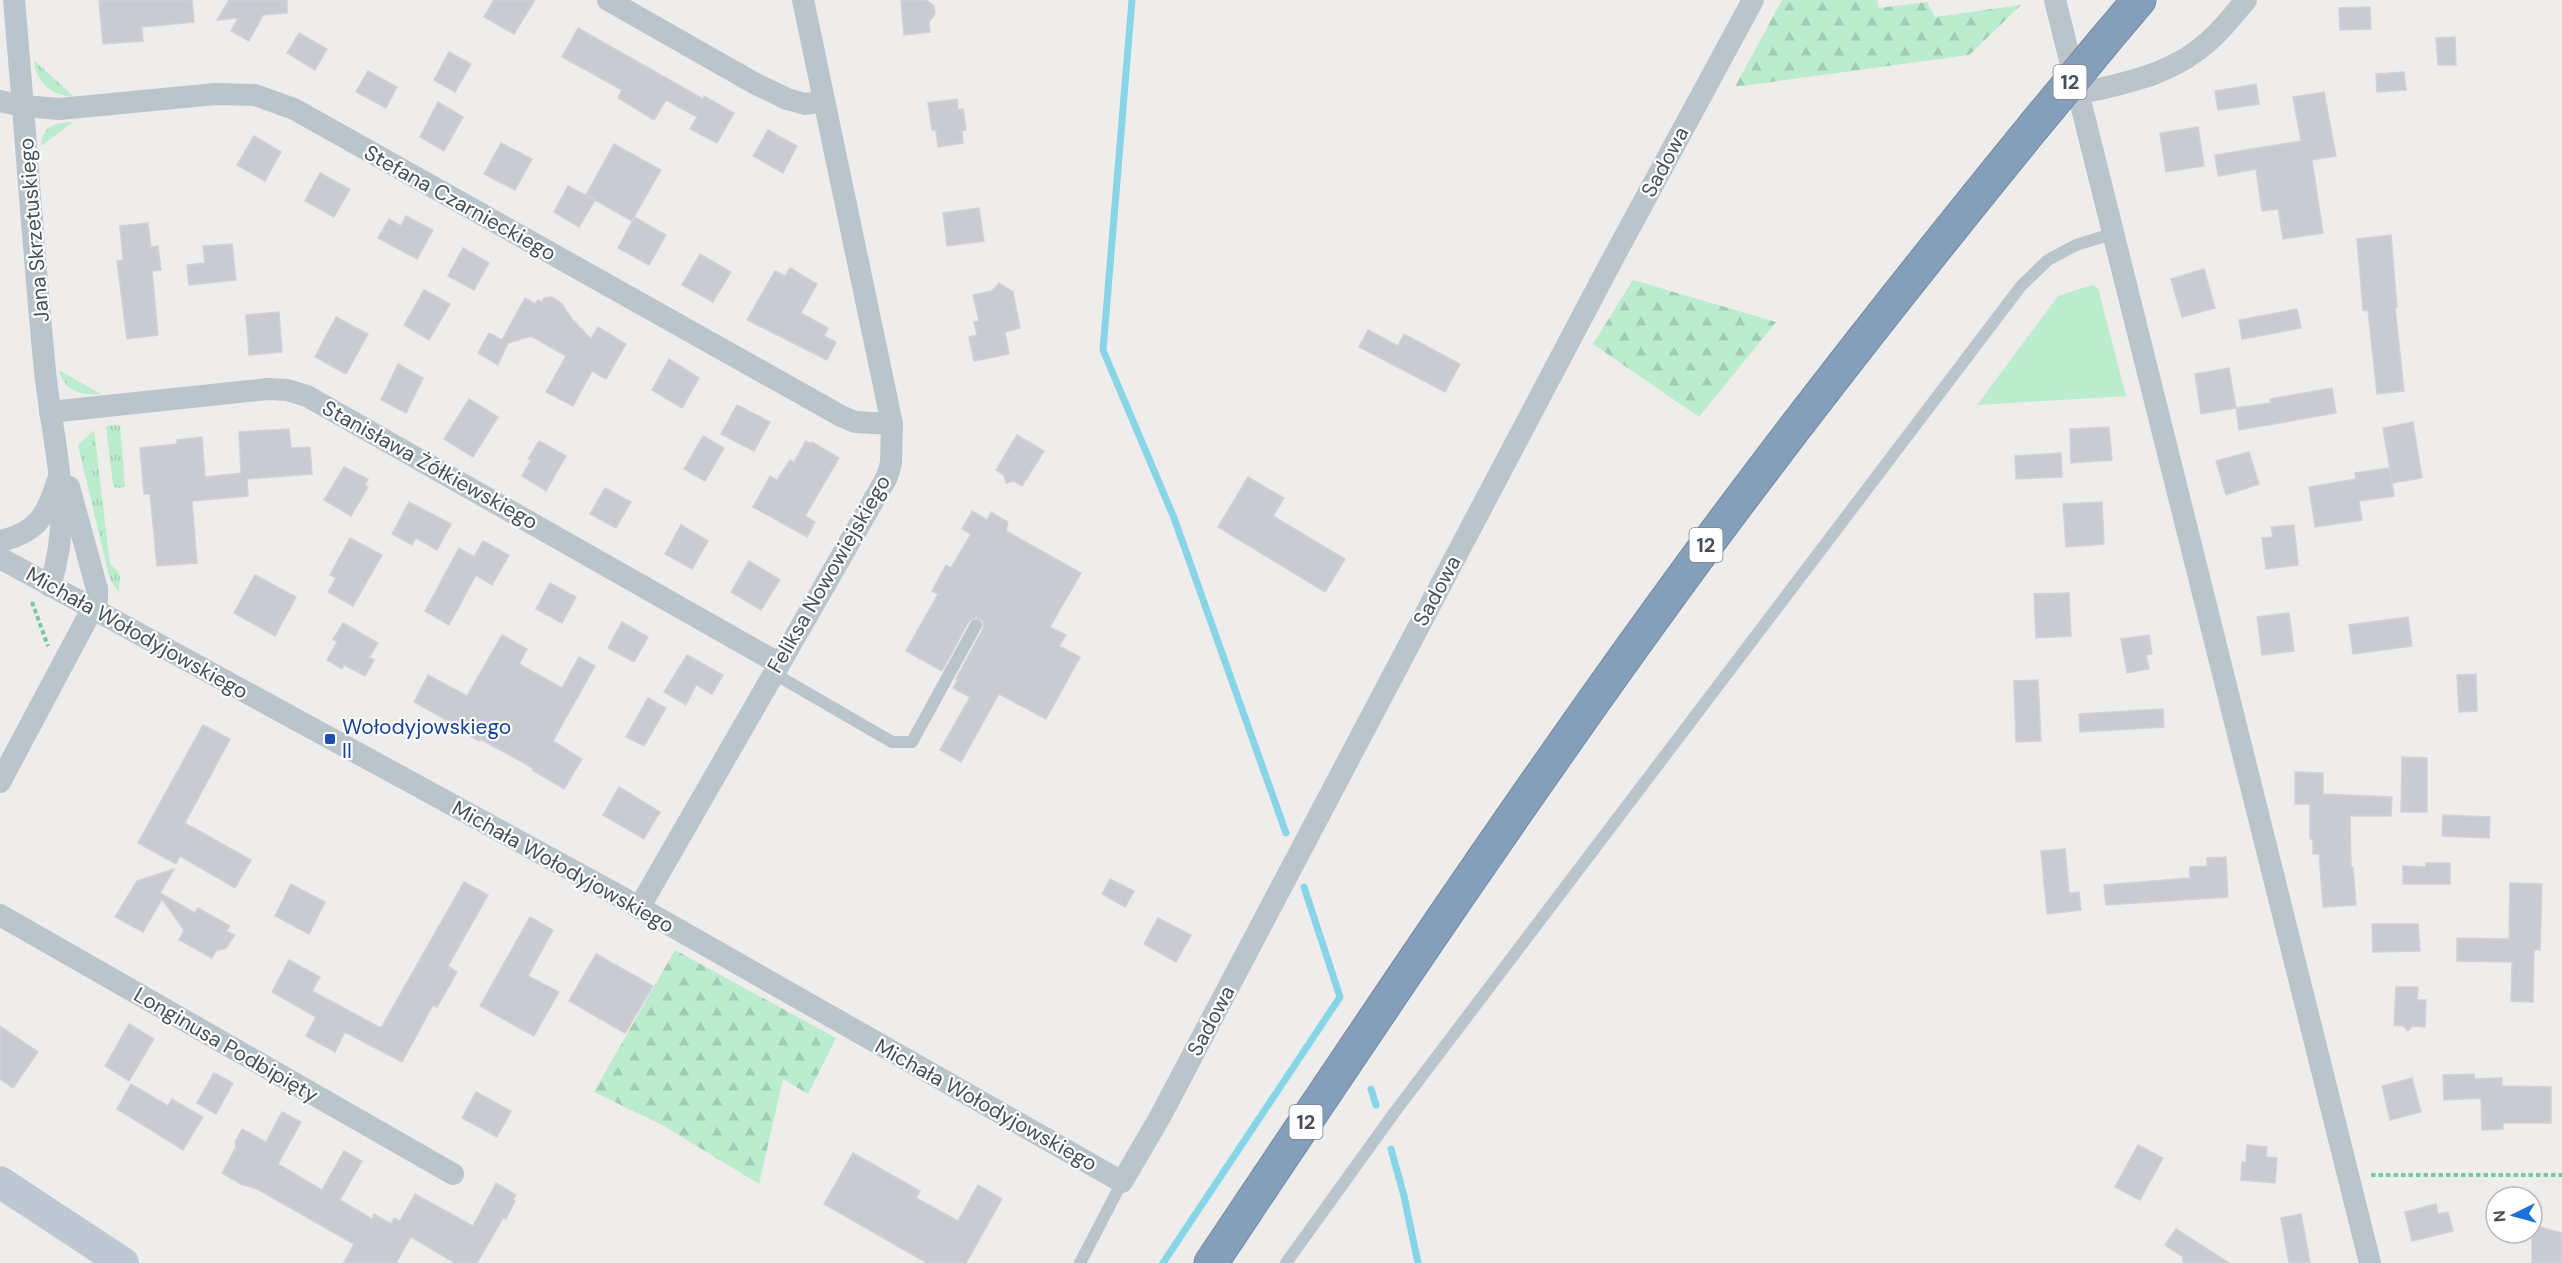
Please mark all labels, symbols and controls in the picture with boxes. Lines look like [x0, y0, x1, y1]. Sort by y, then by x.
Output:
road number: 12 [2054, 65, 2086, 99]
street label: Sadowa [1635, 122, 1695, 202]
street label: Jana Skrzetuskiego [12, 137, 56, 323]
street label: Stefana Czarnieckiego [359, 139, 561, 267]
street label: Stanisława Żółkiewskiego [317, 394, 543, 536]
street label: Feliksa Nowowiejskiego [761, 470, 897, 678]
road number: 12 [1690, 528, 1722, 562]
street label: Sadowa [1407, 551, 1467, 631]
street label: Michała Wołodyjowskiego [21, 560, 253, 706]
place label: Wołodyjowskiego II [342, 713, 511, 765]
marker: Wołodyjowskiego II [323, 732, 337, 746]
street label: Michała Wołodyjowskiego [447, 794, 679, 940]
street label: Longinusa Podbipięty [129, 981, 324, 1109]
street label: Sadowa [1181, 981, 1241, 1061]
street label: Michała Wołodyjowskiego [870, 1032, 1102, 1178]
road number: 12 [1290, 1105, 1322, 1139]
north arrow [2484, 1185, 2544, 1245]
text: N [2489, 1210, 2511, 1223]

